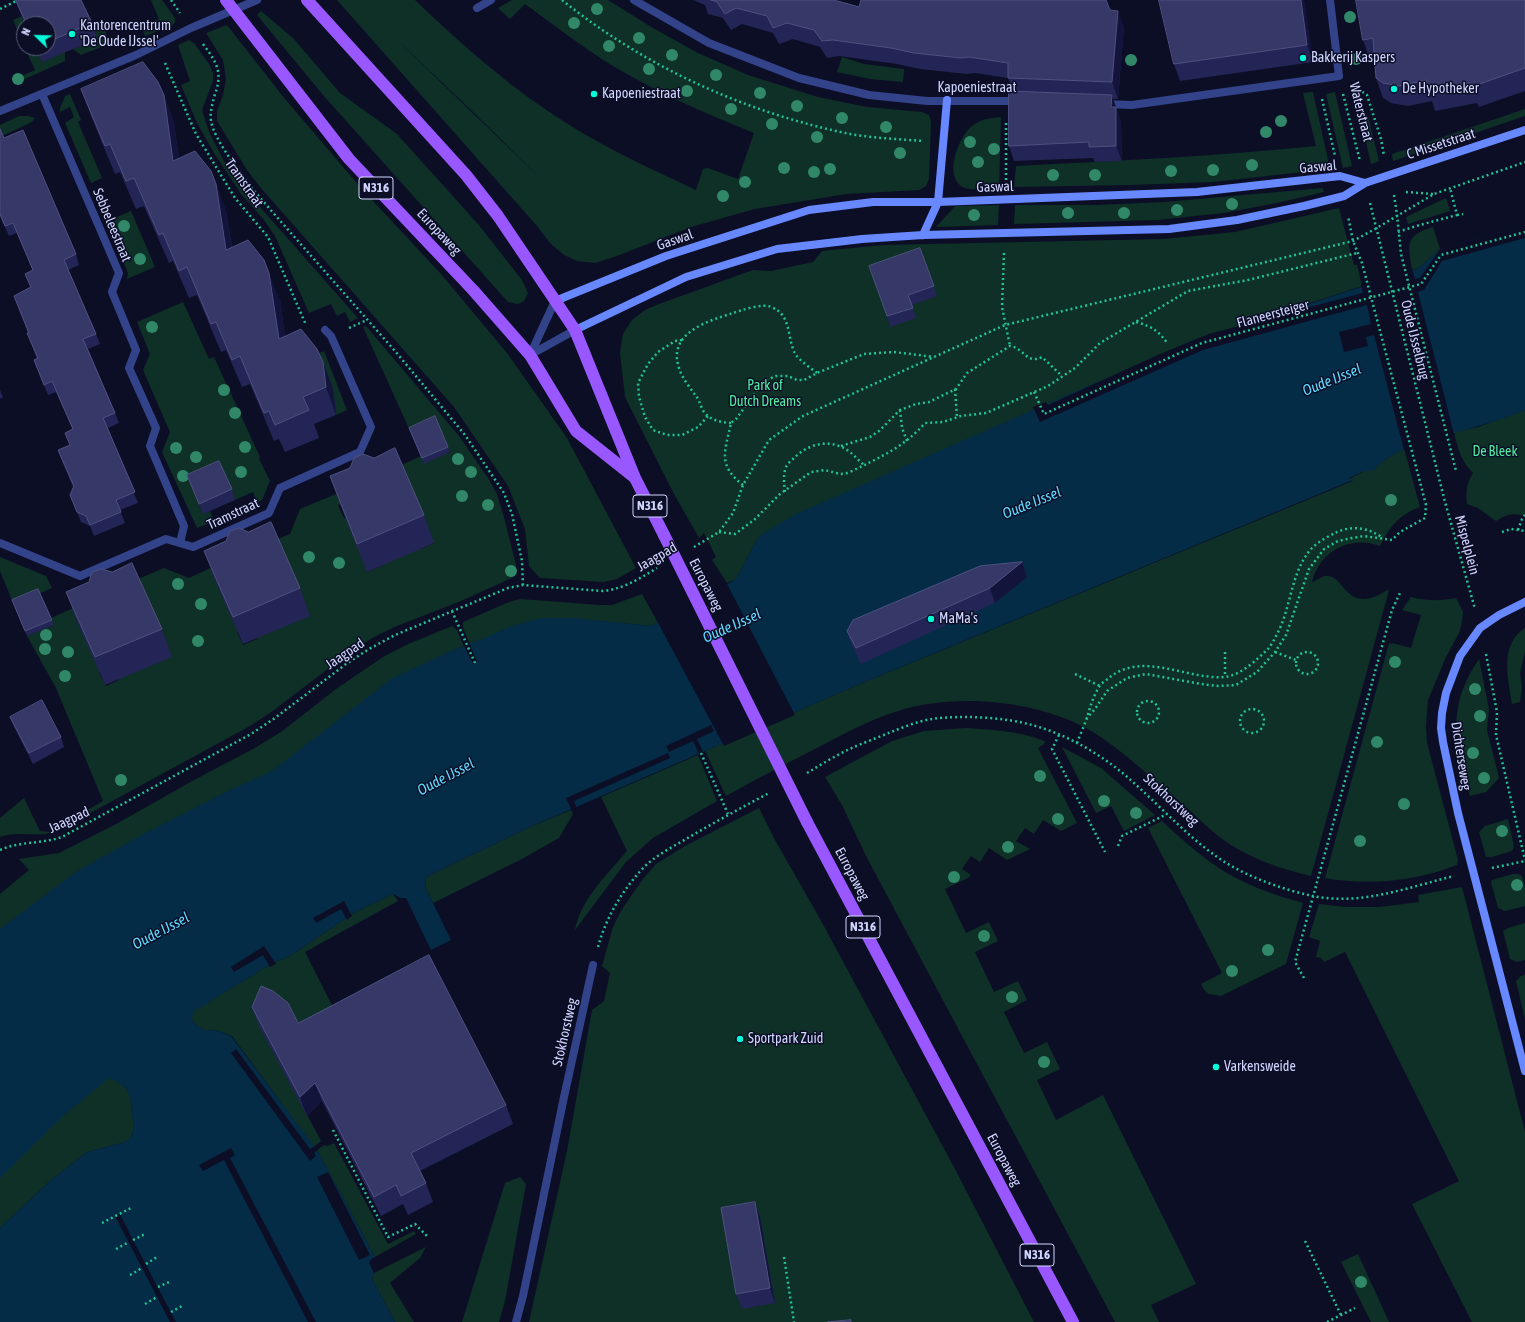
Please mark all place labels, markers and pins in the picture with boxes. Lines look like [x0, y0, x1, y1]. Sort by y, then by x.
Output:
place label: Kantorencentrum 'De Oude IJssel' [80, 18, 171, 50]
marker: Kantorencentrum 'De Oude IJssel' [67, 29, 77, 39]
place label: Bakkerij Kaspers [1311, 50, 1395, 66]
marker: Bakkerij Kaspers [1298, 53, 1308, 63]
place label: De Hypotheker [1402, 81, 1479, 97]
marker: De Hypotheker [1389, 84, 1399, 94]
place label: Kapoeniestraat [602, 86, 681, 102]
marker: Kapoeniestraat [589, 89, 599, 99]
place label: MaMa's [939, 611, 978, 627]
marker: MaMa's [926, 614, 936, 624]
place label: Sportpark Zuid [748, 1031, 823, 1047]
marker: Sportpark Zuid [735, 1034, 745, 1044]
place label: Varkensweide [1224, 1059, 1296, 1075]
marker: Varkensweide [1211, 1062, 1221, 1072]

